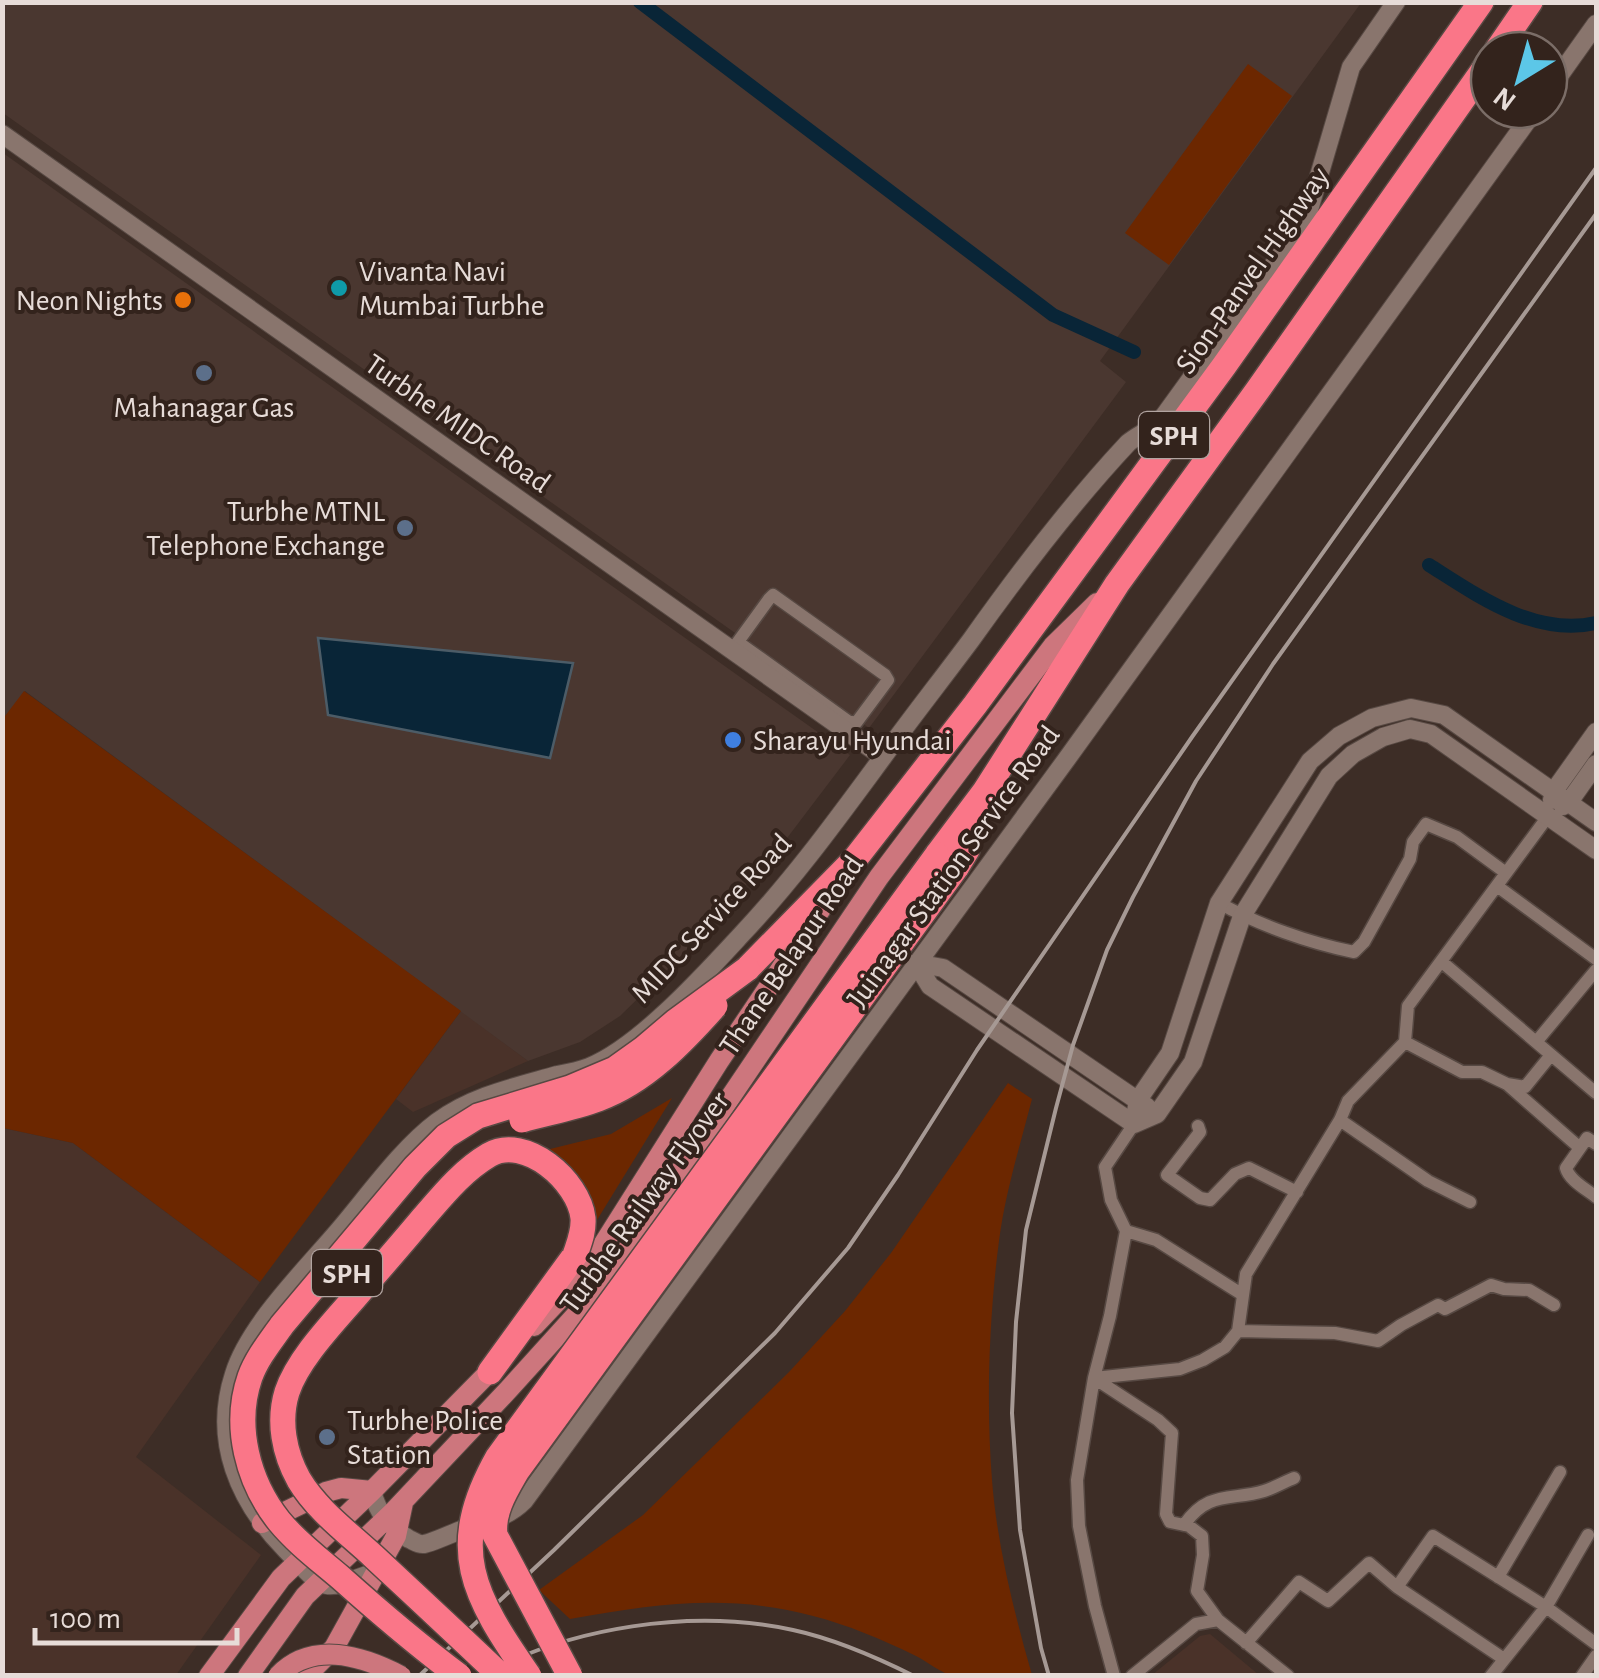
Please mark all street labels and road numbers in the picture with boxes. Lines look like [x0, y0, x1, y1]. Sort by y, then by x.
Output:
street label: Sion-Panvel Highway [1170, 162, 1335, 379]
street label: Turbhe MIDC Road [359, 349, 555, 499]
road number: SPH [1139, 412, 1209, 458]
street label: Juinagar Station Service Road [842, 720, 1066, 1013]
street label: MIDC Service Road [626, 828, 797, 1009]
street label: Thane Belapur Road [714, 850, 869, 1061]
street label: Turbhe Railway Flyover [555, 1086, 735, 1319]
road number: SPH [312, 1250, 382, 1296]

